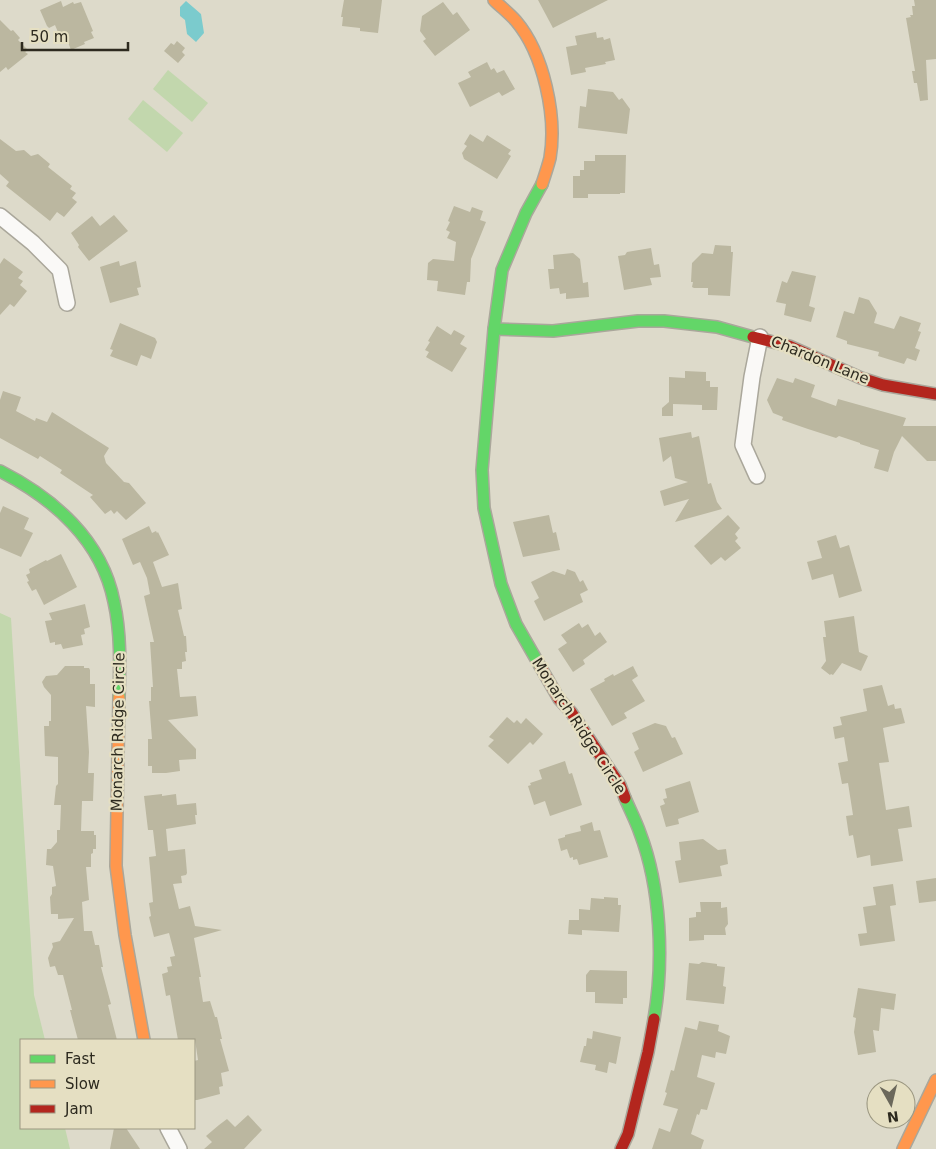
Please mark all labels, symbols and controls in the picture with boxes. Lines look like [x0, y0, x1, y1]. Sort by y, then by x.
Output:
scale bar [22, 20, 129, 52]
text: 50 m [30, 28, 68, 46]
street label: Chardon Lane [768, 332, 872, 388]
street label: Monarch Ridge Circle [108, 652, 128, 812]
street label: Monarch Ridge Circle [528, 654, 630, 798]
legend [20, 1039, 195, 1129]
text: Fast [65, 1050, 95, 1068]
text: Slow [65, 1075, 100, 1093]
north arrow [866, 1079, 916, 1129]
text: Jam [64, 1100, 93, 1118]
text: N [886, 1108, 900, 1126]

